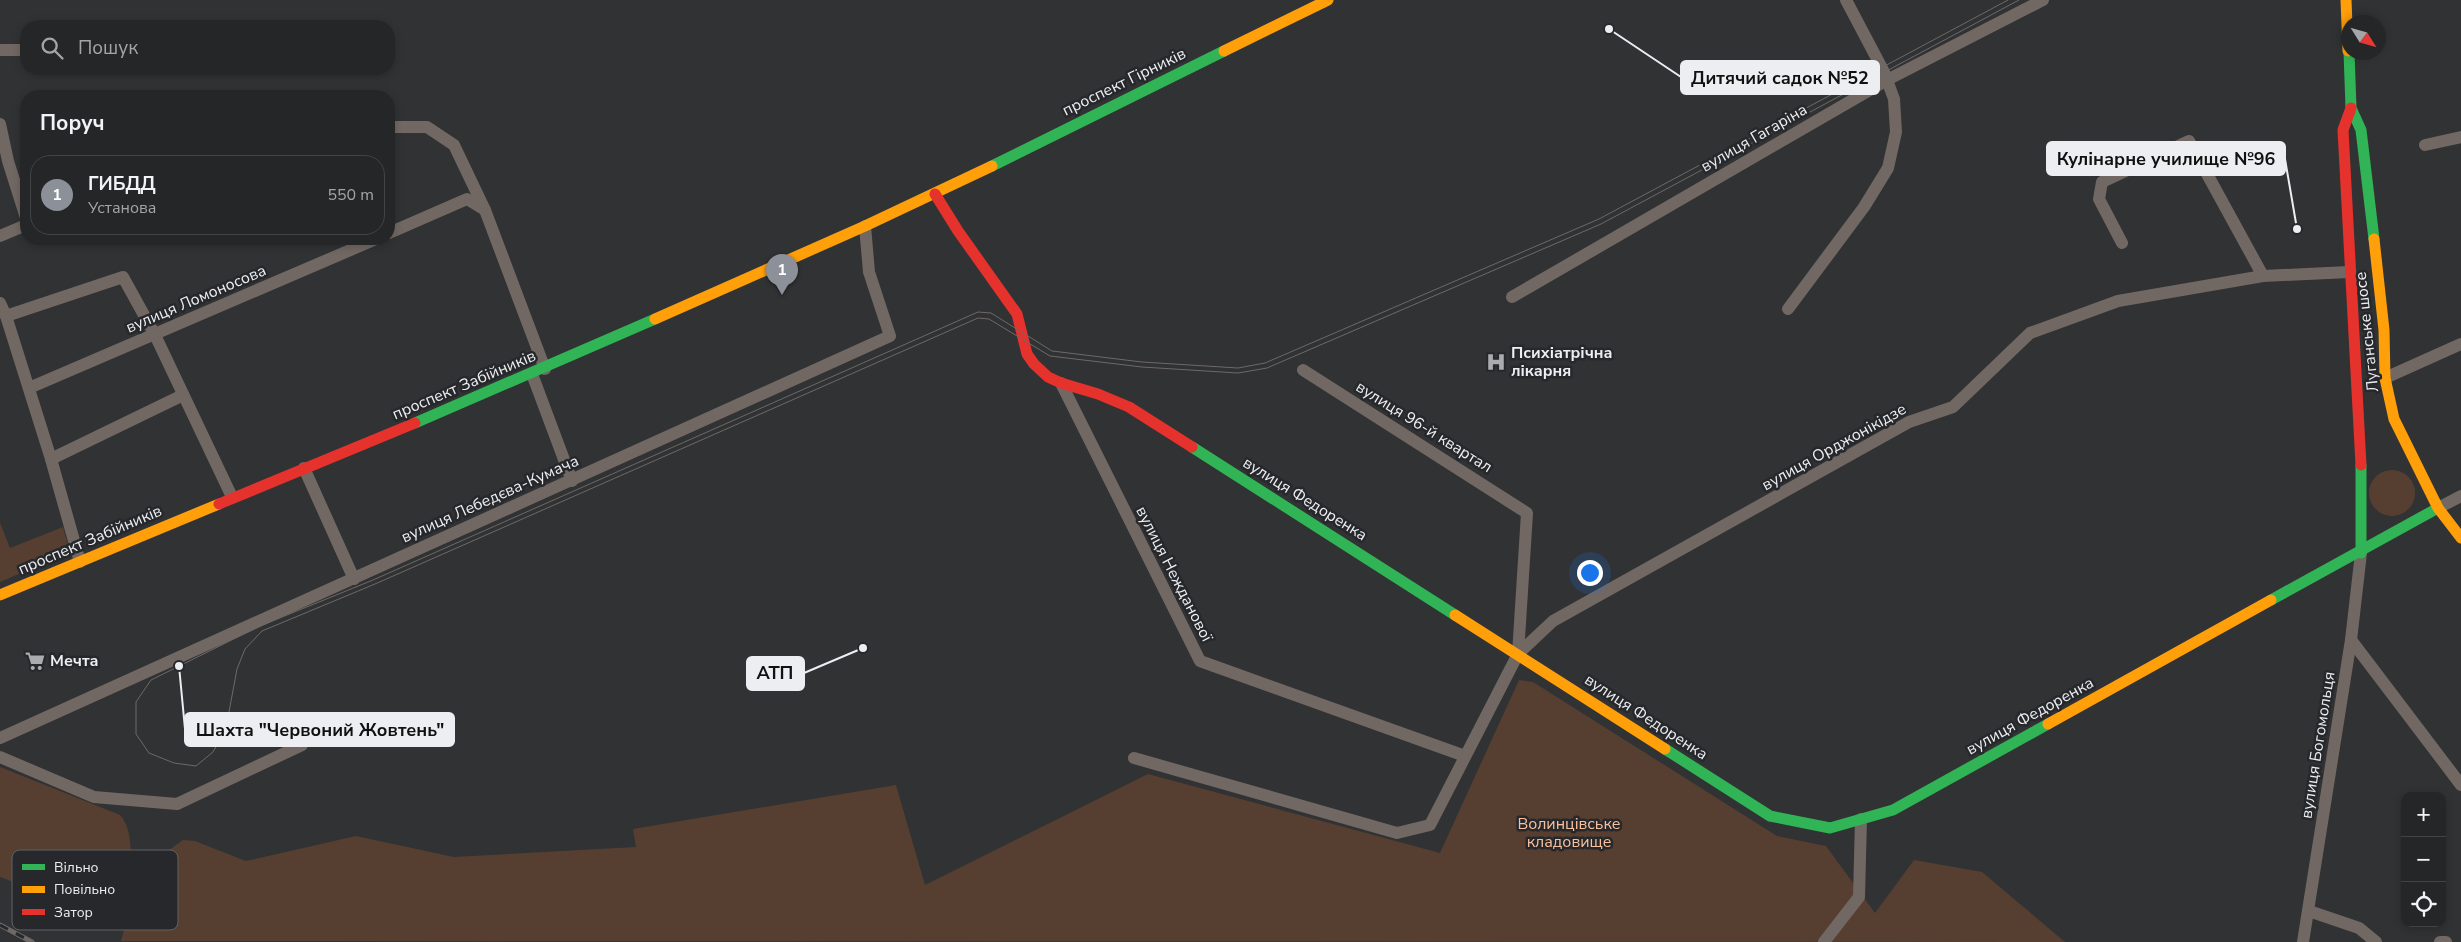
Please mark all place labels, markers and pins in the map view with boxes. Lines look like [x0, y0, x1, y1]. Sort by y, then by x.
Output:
callout: Дитячий садок №52 [1681, 61, 1879, 94]
callout: Кулінарне училище №96 [2047, 142, 2285, 175]
pin: 1 [766, 254, 798, 295]
place label: Психіатрічна лікарня [1511, 342, 1613, 382]
hospital icon: Психіатрічна лікарня [1485, 351, 1507, 373]
supermarket icon: Мечта [24, 650, 46, 672]
place label: Мечта [50, 650, 99, 672]
callout: АТП [747, 657, 804, 690]
callout: Шахта "Червоний Жовтень" [185, 713, 454, 746]

